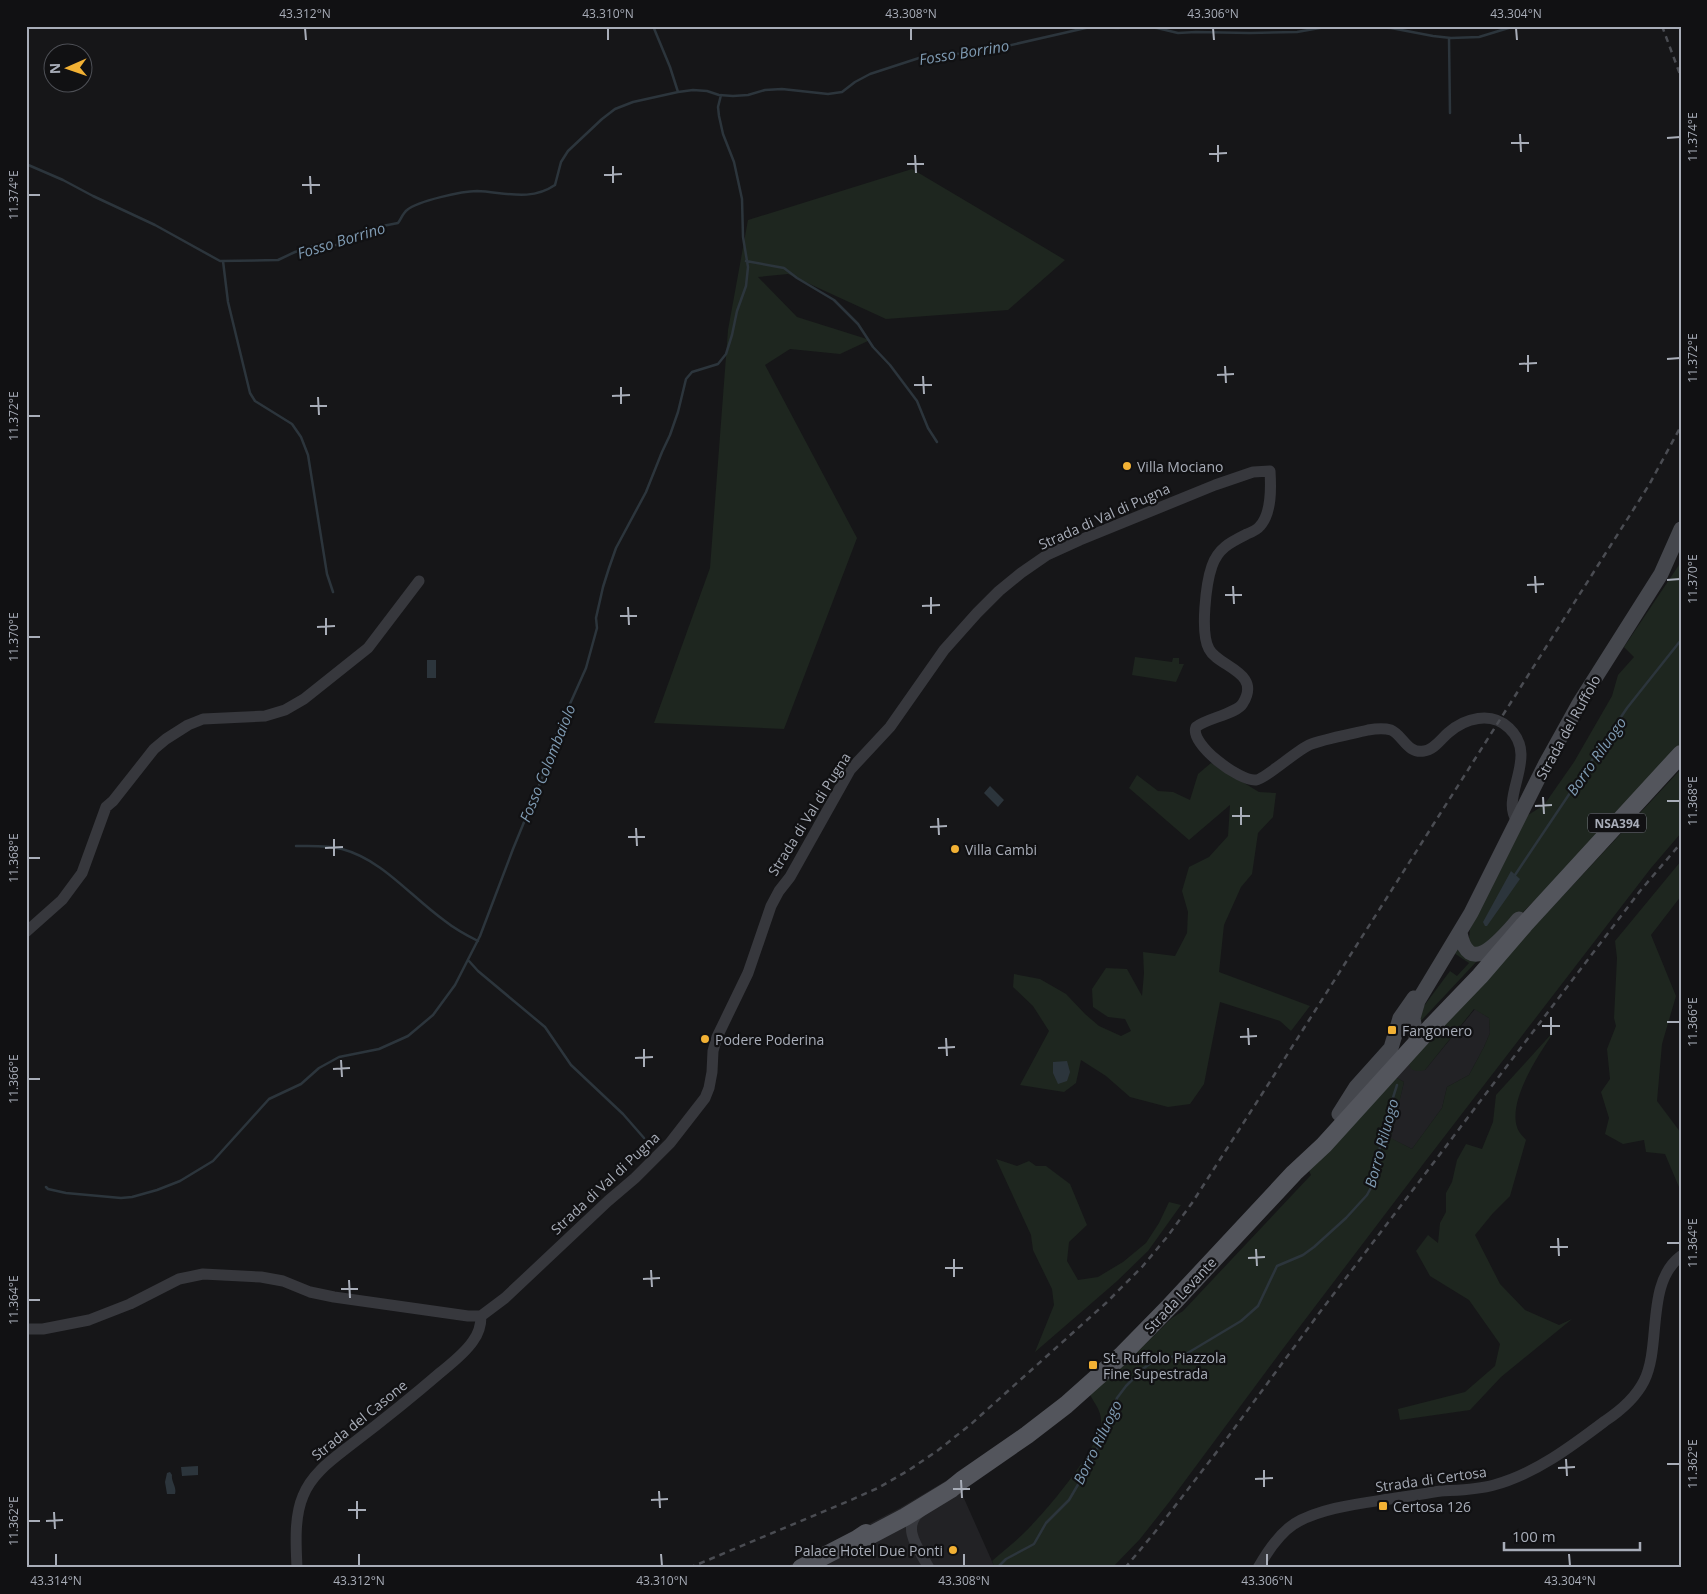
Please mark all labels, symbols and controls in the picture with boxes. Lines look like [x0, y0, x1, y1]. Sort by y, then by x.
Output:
text: 43.312°N [279, 5, 331, 22]
text: 43.310°N [582, 5, 634, 22]
text: 43.308°N [885, 5, 937, 22]
text: 43.306°N [1187, 5, 1239, 22]
text: 43.304°N [1490, 5, 1542, 22]
water label: Fosso Borrino [917, 35, 1011, 69]
north arrow [42, 42, 92, 92]
text: N [45, 62, 64, 74]
text: 11.374°E [1684, 112, 1701, 162]
text: 11.374°E [5, 170, 22, 220]
water label: Fosso Borrino [295, 217, 387, 263]
text: 11.372°E [1684, 333, 1701, 383]
text: 11.372°E [5, 391, 22, 441]
place label: Villa Mociano [1137, 457, 1223, 476]
marker: Villa Mociano [1121, 460, 1133, 472]
street label: Strada di Val di Pugna [1035, 478, 1173, 554]
text: 11.370°E [1684, 554, 1701, 604]
text: 11.370°E [5, 612, 22, 662]
street label: Strada del Ruffolo [1531, 671, 1605, 783]
water label: Fosso Colombaiolo [514, 701, 580, 825]
water label: Borro Riluogo [1562, 713, 1630, 799]
street label: Strada di Val di Pugna [763, 749, 855, 879]
text: 11.368°E [1684, 776, 1701, 826]
road number: NSA394 [1588, 814, 1646, 832]
text: 11.368°E [5, 833, 22, 883]
place label: Villa Cambi [965, 840, 1037, 859]
marker: Villa Cambi [949, 843, 961, 855]
text: 11.366°E [1684, 997, 1701, 1047]
place label: Fangonero [1402, 1021, 1472, 1040]
marker: Fangonero [1386, 1024, 1398, 1036]
place label: Podere Poderina [715, 1030, 824, 1049]
marker: Podere Poderina [699, 1033, 711, 1045]
text: 11.366°E [5, 1054, 22, 1104]
water label: Borro Riluogo [1360, 1096, 1402, 1190]
street label: Strada di Val di Pugna [547, 1128, 663, 1238]
text: 11.364°E [1684, 1218, 1701, 1268]
street label: Strada Levante [1140, 1253, 1220, 1337]
text: 11.364°E [5, 1275, 22, 1325]
place label: St. Ruffolo Piazzola Fine Supestrada [1103, 1348, 1226, 1383]
marker: St. Ruffolo Piazzola Fine Supestrada [1087, 1359, 1099, 1371]
street label: Strada del Casone [307, 1375, 411, 1464]
water label: Borro Riluogo [1068, 1397, 1126, 1487]
text: 11.362°E [1684, 1439, 1701, 1489]
street label: Strada di Certosa [1374, 1462, 1488, 1496]
text: 11.362°E [5, 1496, 22, 1546]
place label: Certosa 126 [1393, 1497, 1471, 1516]
marker: Certosa 126 [1377, 1500, 1389, 1512]
scale bar [1504, 1519, 1641, 1551]
text: 100 m [1512, 1526, 1556, 1546]
place label: Palace Hotel Due Ponti [794, 1541, 943, 1560]
marker: Palace Hotel Due Ponti [947, 1544, 959, 1556]
text: 43.314°N [30, 1572, 82, 1589]
text: 43.312°N [333, 1572, 385, 1589]
text: 43.310°N [636, 1572, 688, 1589]
text: 43.308°N [938, 1572, 990, 1589]
text: 43.306°N [1241, 1572, 1293, 1589]
text: 43.304°N [1544, 1572, 1596, 1589]

